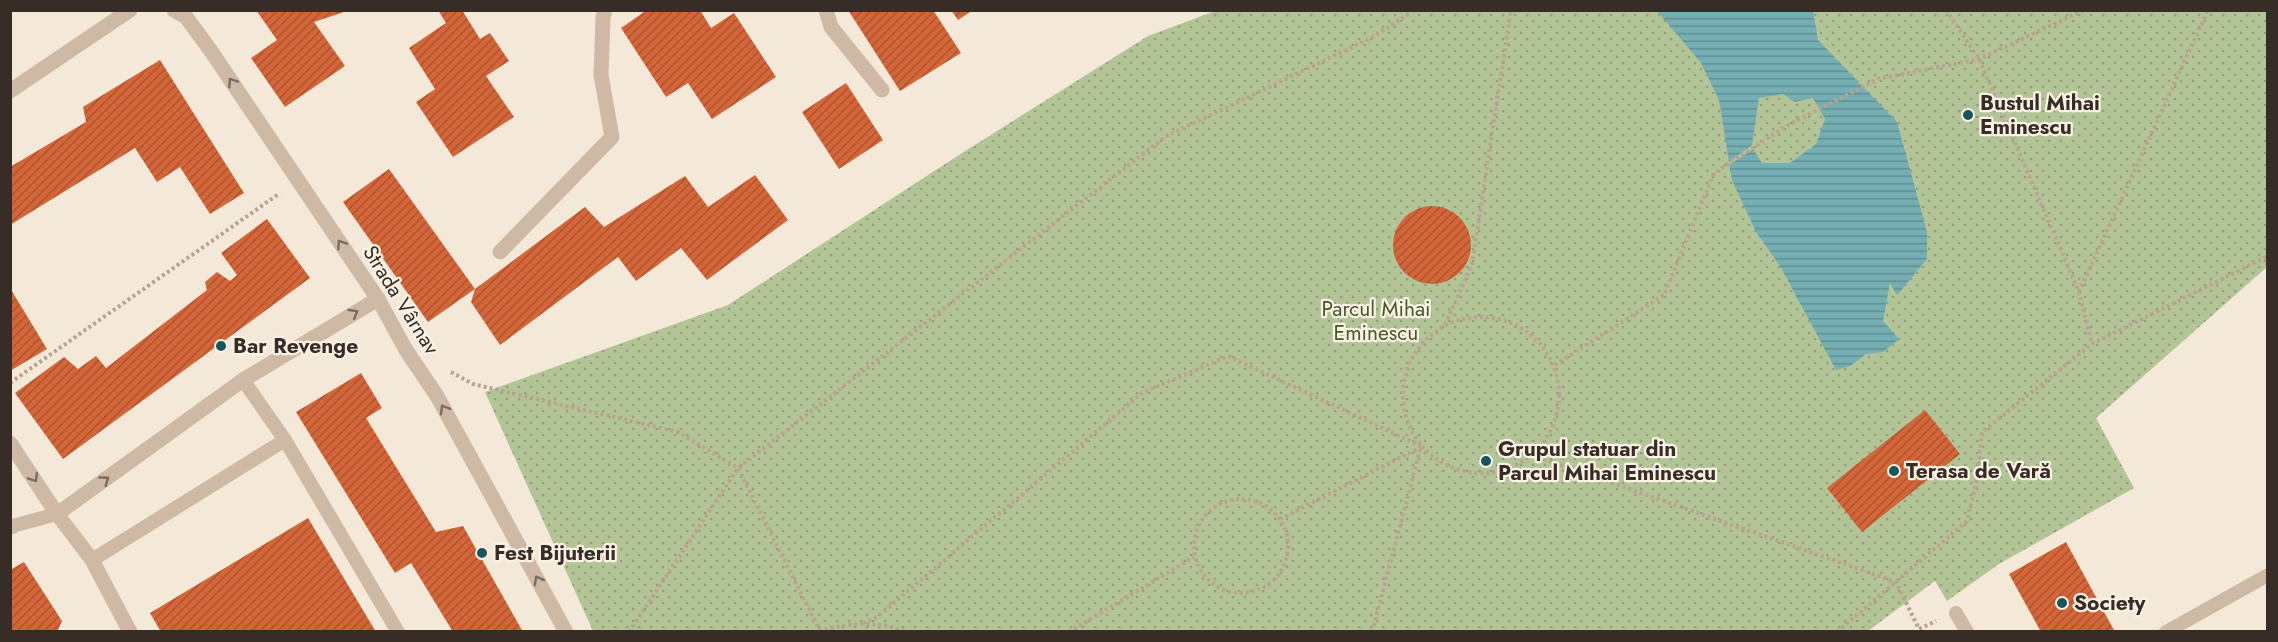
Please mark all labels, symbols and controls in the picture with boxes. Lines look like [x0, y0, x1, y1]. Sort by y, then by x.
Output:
one-way arrow [228, 78, 239, 89]
place label: Bustul Mihai Eminescu [1980, 88, 2100, 142]
marker: Bustul Mihai Eminescu [1961, 108, 1975, 122]
one-way arrow [337, 240, 348, 251]
street label: Strada Vârnav [355, 240, 447, 361]
park label: Parcul Mihai Eminescu [1321, 294, 1431, 348]
one-way arrow [348, 309, 358, 321]
place label: Bar Revenge [233, 331, 358, 361]
marker: Bar Revenge [214, 339, 228, 353]
one-way arrow [440, 405, 451, 415]
place label: Grupul statuar din Parcul Mihai Eminescu [1498, 434, 1716, 488]
marker: Grupul statuar din Parcul Mihai Eminescu [1479, 454, 1493, 468]
place label: Terasa de Vară [1906, 456, 2051, 486]
marker: Terasa de Vară [1887, 464, 1901, 478]
one-way arrow [27, 472, 38, 483]
one-way arrow [98, 476, 109, 487]
place label: Fest Bijuterii [494, 538, 616, 568]
marker: Fest Bijuterii [475, 546, 489, 560]
one-way arrow [534, 576, 545, 586]
place label: Society [2074, 588, 2146, 618]
marker: Society [2055, 596, 2069, 610]

